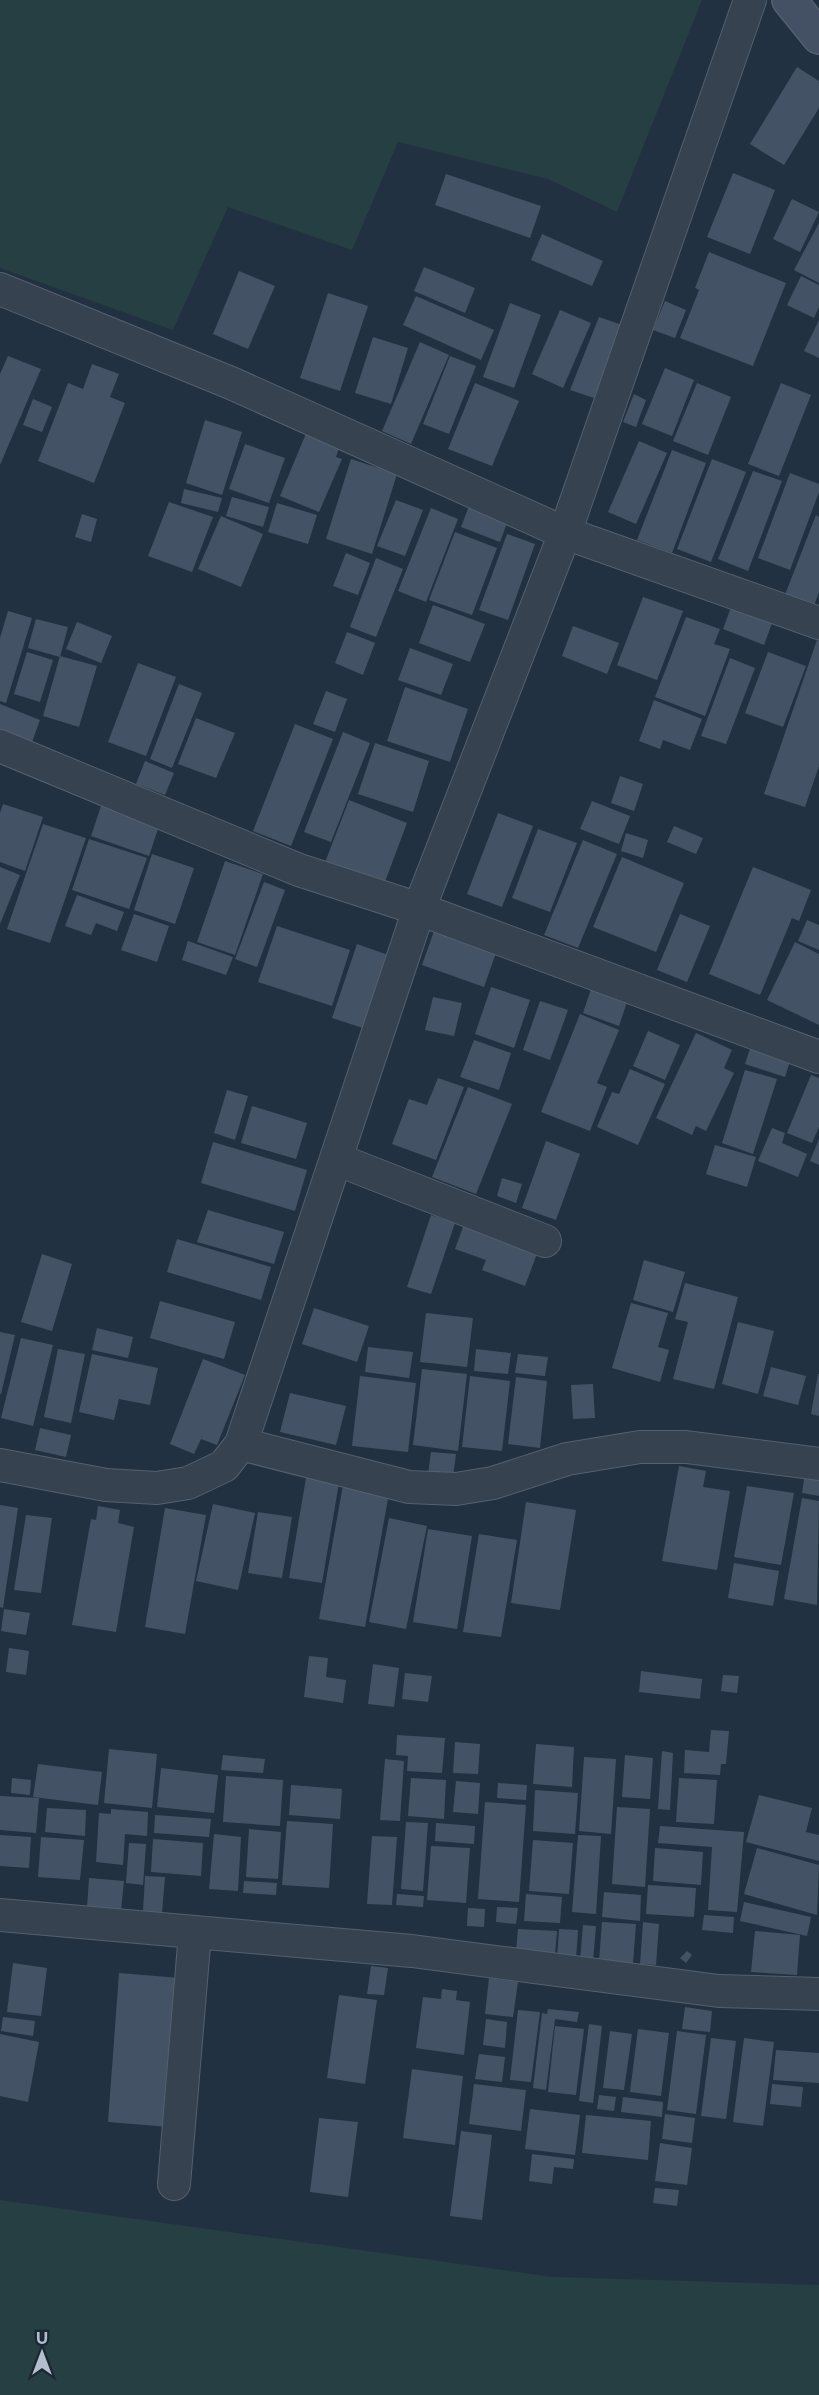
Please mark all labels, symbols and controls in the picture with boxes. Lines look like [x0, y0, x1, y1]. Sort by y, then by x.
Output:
north arrow [12, 2323, 72, 2383]
text: U [36, 2329, 48, 2348]

